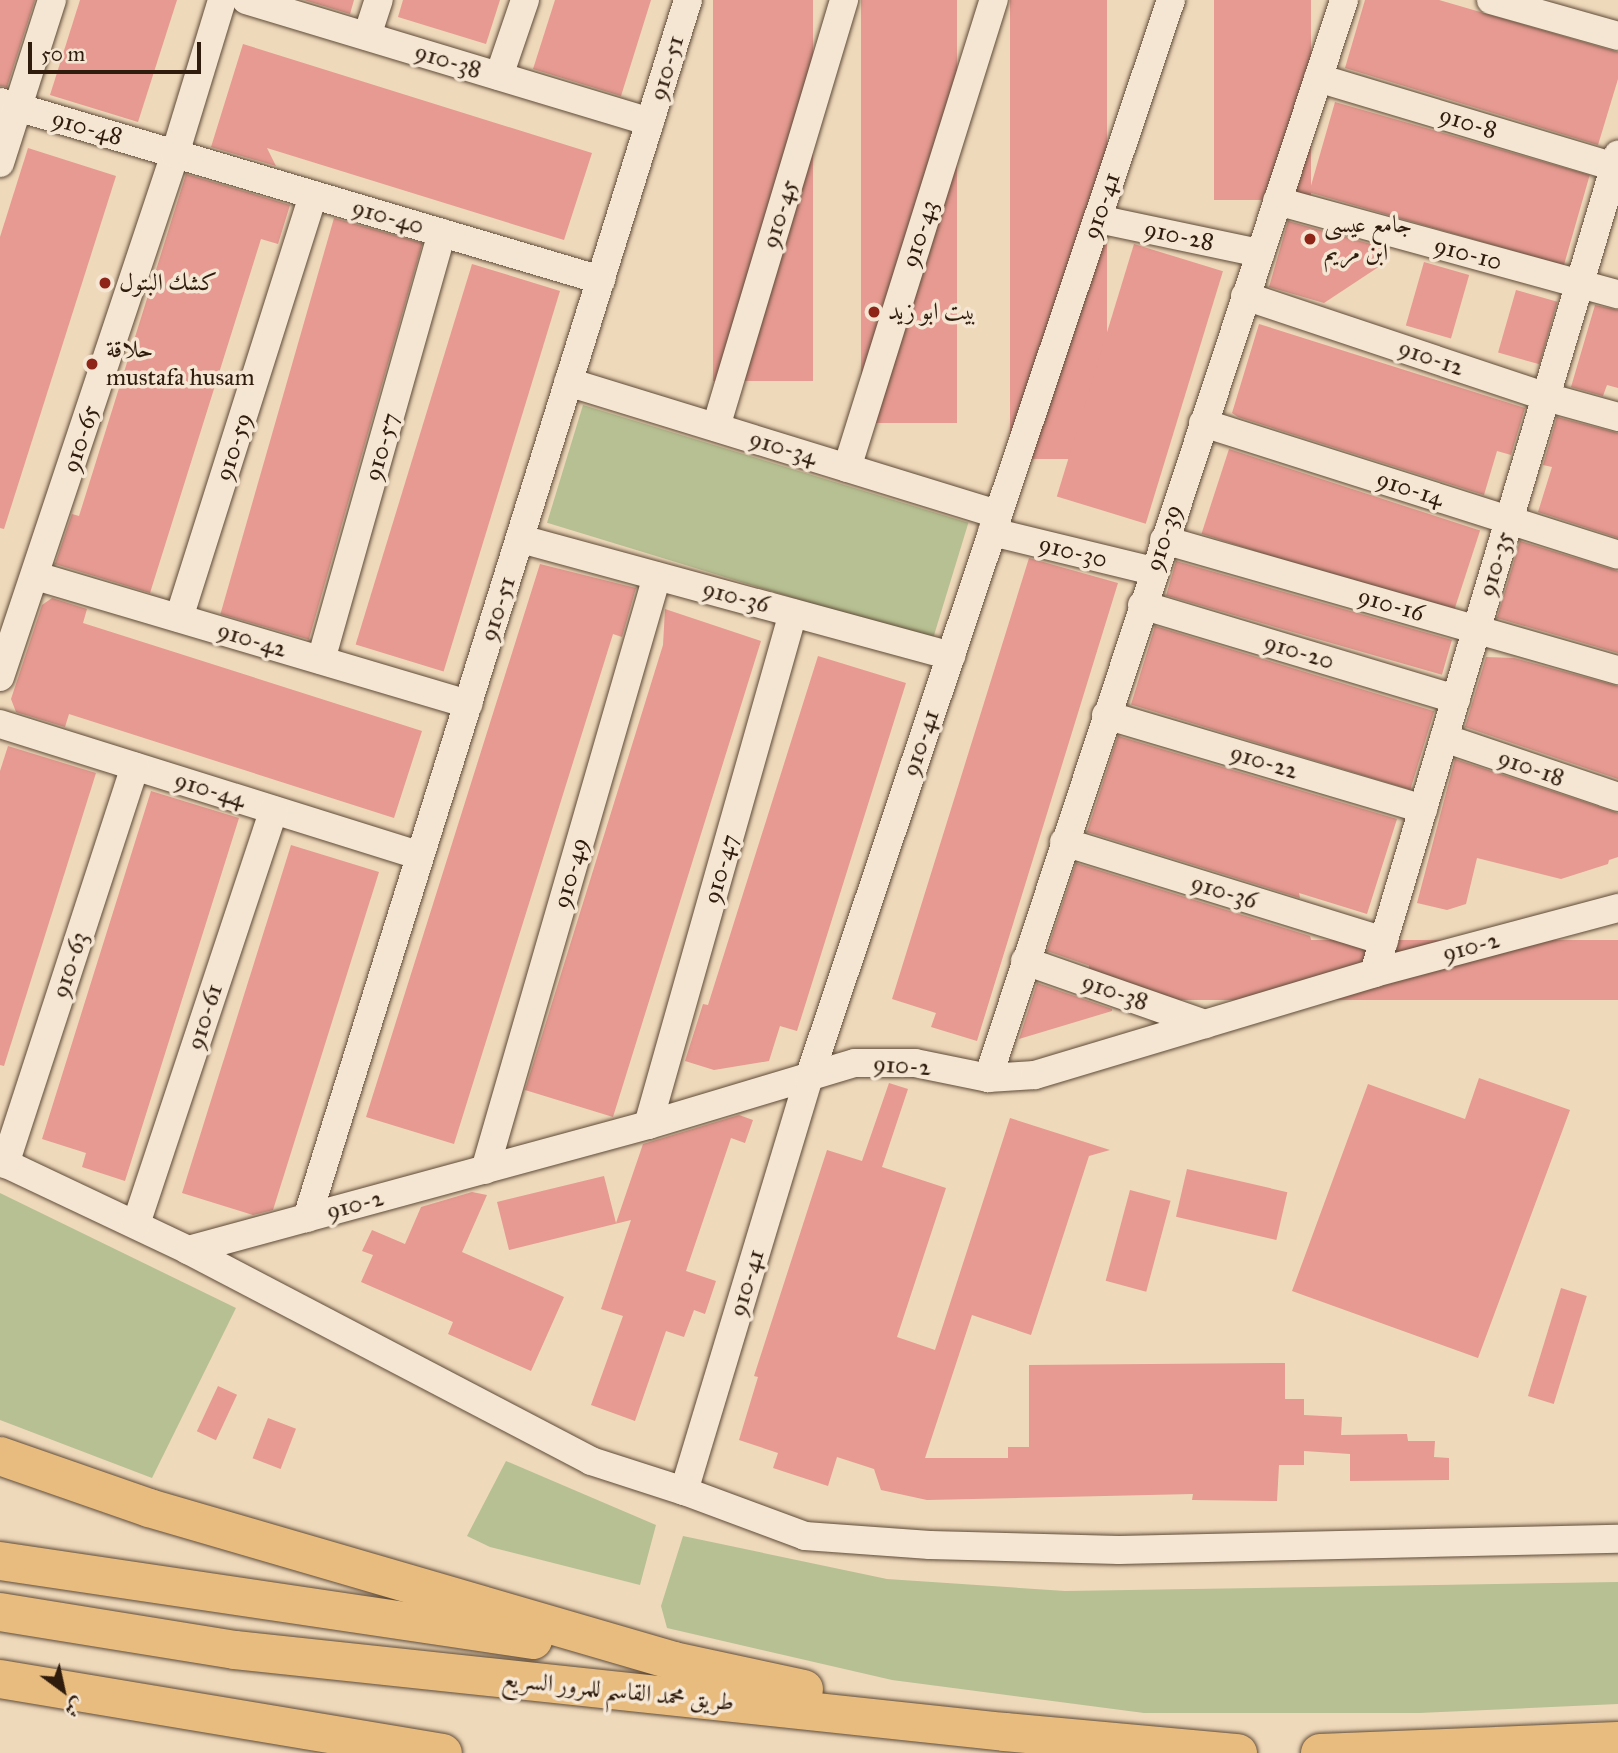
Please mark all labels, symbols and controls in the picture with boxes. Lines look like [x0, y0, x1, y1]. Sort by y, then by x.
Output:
scale bar [32, 28, 205, 72]
street label: 910-51 [644, 32, 690, 104]
street label: 910-38 [411, 37, 485, 85]
text: 50 m [41, 41, 85, 67]
street label: 910-8 [1436, 101, 1500, 145]
street label: 910-48 [48, 104, 126, 152]
street label: 910-41 [1077, 169, 1127, 243]
street label: 910-45 [756, 176, 804, 252]
street label: 910-40 [349, 193, 427, 241]
street label: 910-43 [896, 197, 944, 271]
place label: جامع عيسى ابن مريم [1324, 211, 1412, 267]
street label: 910-28 [1142, 215, 1216, 257]
marker: جامع عيسى ابن مريم [1302, 231, 1318, 247]
street label: 910-10 [1431, 231, 1505, 277]
place label: كشك البتول [119, 269, 217, 297]
marker: كشك البتول [97, 275, 113, 291]
place label: بيت ابو زيد [888, 298, 976, 326]
marker: بيت ابو زيد [866, 304, 882, 320]
street label: 910-12 [1395, 333, 1467, 383]
place label: حلاقة mustafa husam [106, 336, 255, 392]
marker: حلاقة mustafa husam [84, 356, 100, 372]
street label: 910-65 [57, 402, 105, 476]
street label: 910-59 [209, 409, 259, 485]
street label: 910-57 [359, 409, 405, 485]
street label: 910-34 [746, 424, 820, 472]
street label: 910-14 [1373, 465, 1447, 513]
street label: 910-39 [1140, 501, 1188, 575]
street label: 910-35 [1472, 528, 1520, 600]
street label: 910-30 [1036, 530, 1110, 574]
street label: 910-51 [474, 573, 522, 645]
street label: 910-36 [700, 574, 772, 620]
street label: 910-16 [1355, 582, 1427, 628]
street label: 910-42 [214, 616, 290, 664]
street label: 910-20 [1260, 628, 1338, 676]
street label: 910-41 [896, 706, 946, 780]
street label: 910-22 [1227, 738, 1301, 786]
street label: 910-18 [1494, 743, 1568, 793]
street label: 910-44 [171, 766, 249, 814]
street label: 910-47 [697, 831, 745, 907]
street label: 910-49 [547, 834, 595, 912]
street label: 910-36 [1187, 868, 1261, 916]
street label: 910-2 [1439, 926, 1503, 968]
street label: 910-63 [46, 928, 94, 1002]
street label: 910-38 [1078, 967, 1152, 1017]
street label: 910-61 [181, 980, 229, 1054]
street label: 910-2 [872, 1050, 932, 1082]
street label: 910-2 [323, 1184, 387, 1226]
street label: 910-41 [723, 1246, 771, 1320]
north arrow [28, 1655, 98, 1725]
street label: طريق محمد القاسم للمرور السريع [501, 1665, 735, 1717]
text: ش [61, 1693, 89, 1723]

